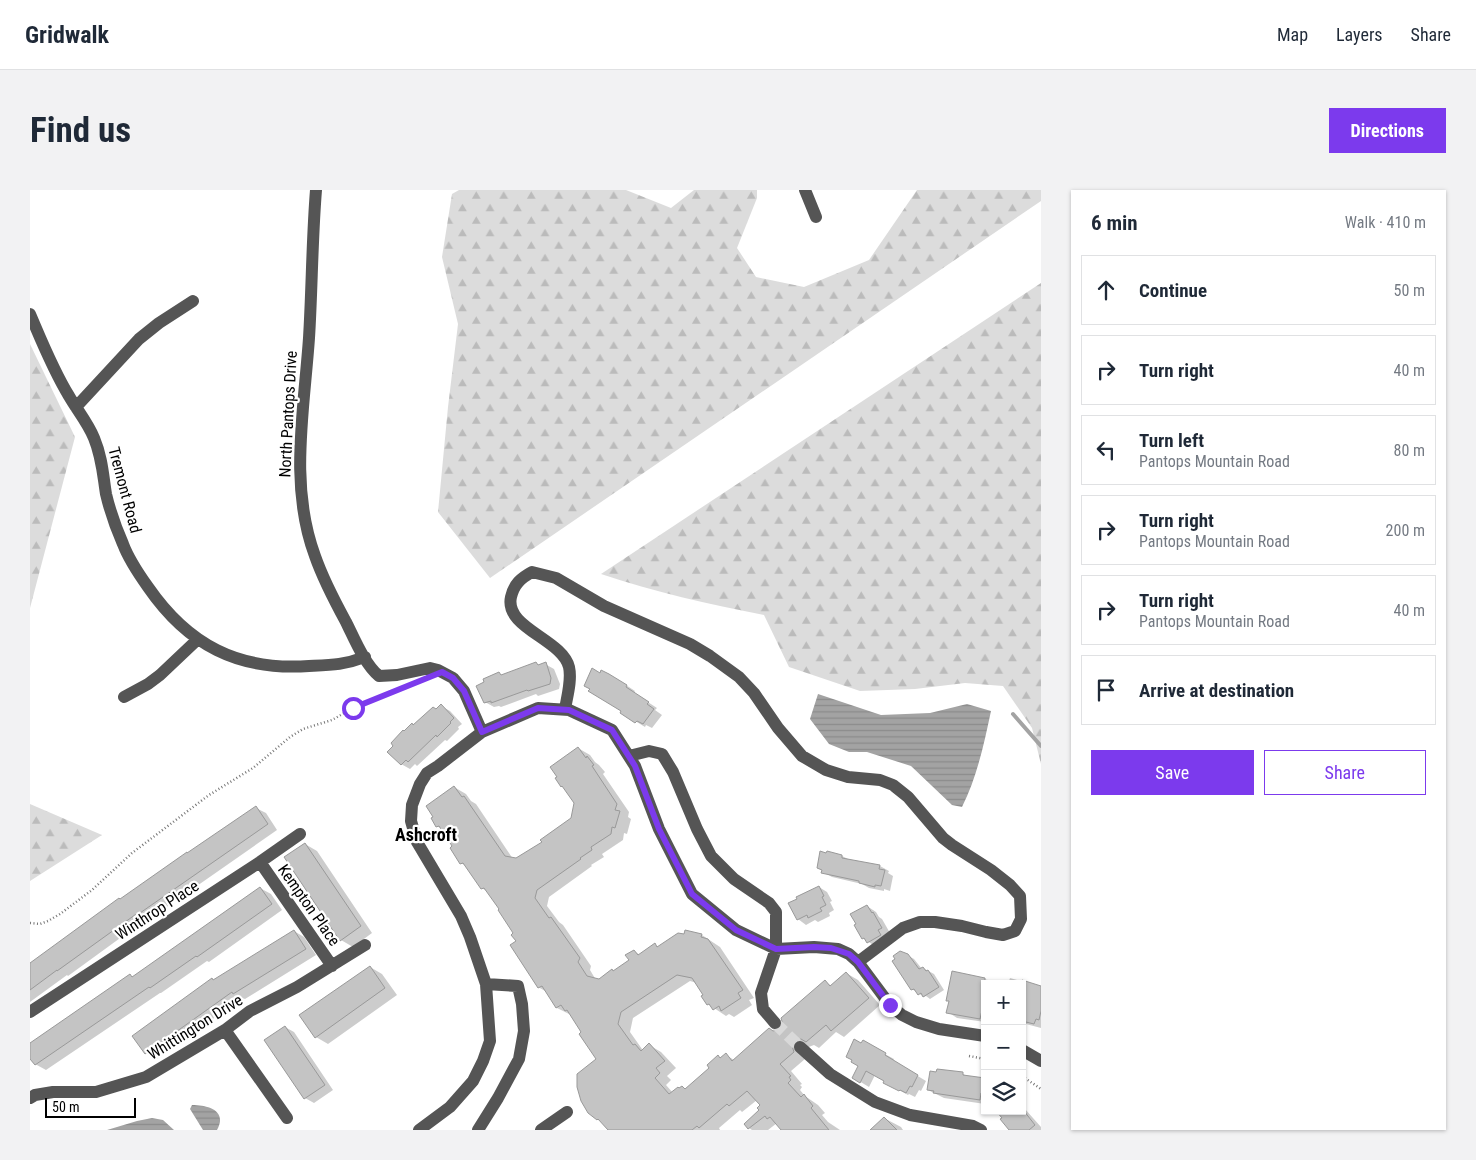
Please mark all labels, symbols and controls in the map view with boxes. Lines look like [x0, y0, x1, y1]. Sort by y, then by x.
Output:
text: Gridwalk [25, 21, 109, 49]
text: Map [1277, 24, 1308, 45]
text: Layers [1336, 24, 1383, 45]
text: Share [1411, 24, 1451, 45]
button: Directions [1329, 108, 1446, 153]
text: Find us [30, 110, 131, 151]
text: 6 min [1091, 211, 1138, 235]
text: Walk · 410 m [1345, 213, 1426, 232]
icon: ahead [1092, 276, 1120, 304]
text: Continue [1139, 279, 1207, 302]
text: 50 m [1393, 281, 1425, 300]
street label: North Pantops Drive [275, 350, 301, 478]
icon: right [1092, 356, 1120, 384]
text: Turn right [1139, 359, 1214, 382]
text: 40 m [1393, 361, 1425, 380]
text: Turn left [1139, 429, 1204, 452]
icon: left [1092, 436, 1120, 464]
text: 80 m [1393, 441, 1425, 460]
street label: Tremont Road [104, 445, 146, 535]
text: Pantops Mountain Road [1139, 452, 1290, 471]
text: Turn right [1139, 509, 1214, 532]
icon: right [1092, 516, 1120, 544]
text: 200 m [1386, 521, 1425, 540]
text: Pantops Mountain Road [1139, 532, 1290, 551]
text: Turn right [1139, 589, 1214, 612]
icon: right [1092, 596, 1120, 624]
text: 40 m [1393, 601, 1425, 620]
text: Pantops Mountain Road [1139, 612, 1290, 631]
icon: arrive [1092, 676, 1120, 704]
text: Arrive at destination [1139, 679, 1294, 702]
route start [342, 697, 365, 720]
button: Save [1091, 750, 1254, 795]
button: Share [1264, 750, 1426, 795]
district label: Ashcroft [395, 824, 458, 845]
street label: Kempton Place [274, 861, 344, 949]
street label: Winthrop Place [112, 876, 202, 944]
map controls [981, 980, 1026, 1115]
button: + [981, 980, 1026, 1025]
street label: Whittington Drive [144, 990, 246, 1064]
route end [879, 994, 902, 1017]
button: − [981, 1025, 1026, 1070]
button: layers [981, 1070, 1026, 1115]
scale bar [45, 1095, 136, 1118]
text: 50 m [52, 1099, 80, 1115]

